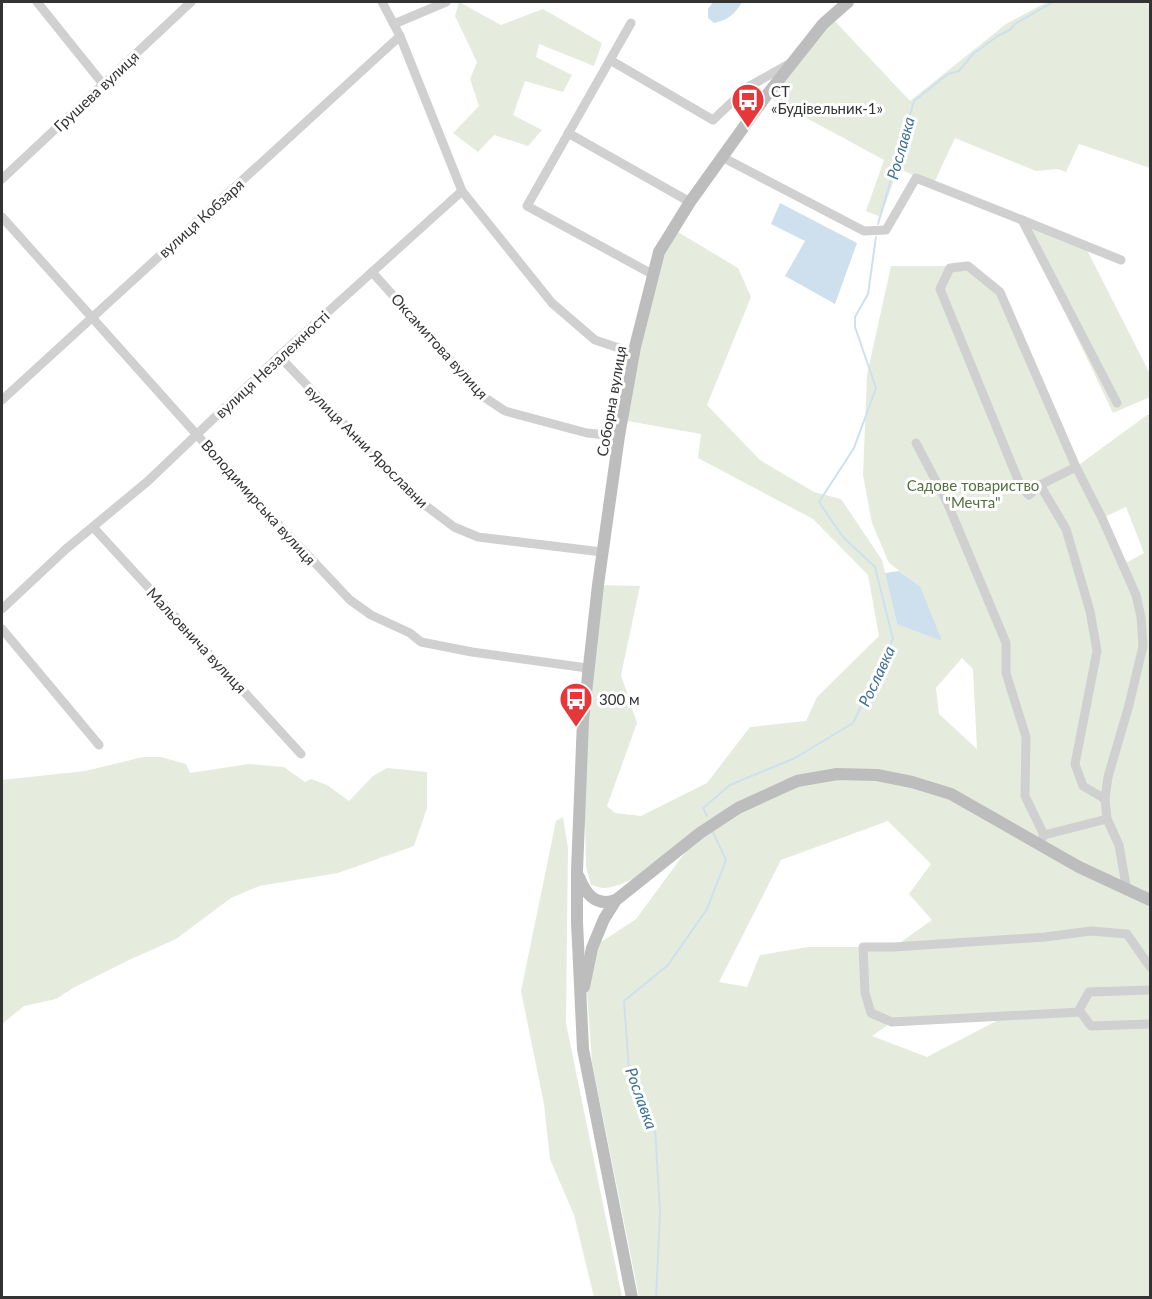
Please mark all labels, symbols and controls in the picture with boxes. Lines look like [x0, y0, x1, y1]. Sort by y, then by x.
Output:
street label: Грушева вулиця [50, 47, 142, 135]
bus stop icon: СТ «Будівельник-1» [730, 82, 766, 129]
place label: СТ «Будівельник-1» [771, 82, 883, 117]
water label: Рославка [882, 115, 918, 181]
street label: вулиця Кобзаря [155, 175, 247, 261]
street label: Оксамитова вулиця [388, 290, 492, 402]
street label: вулиця Незалежності [211, 307, 333, 421]
street label: Соборна вулиця [592, 344, 630, 458]
street label: вулиця Анни Ярославни [302, 381, 432, 511]
street label: Володимирська вулиця [198, 436, 320, 568]
park label: Садове товариство "Мечта" [907, 476, 1039, 511]
street label: Мальовнича вулиця [144, 584, 250, 696]
water label: Рославка [854, 643, 898, 709]
bus stop icon: 300 м [558, 681, 594, 728]
place label: 300 м [599, 690, 640, 708]
water label: Рославка [622, 1065, 662, 1131]

